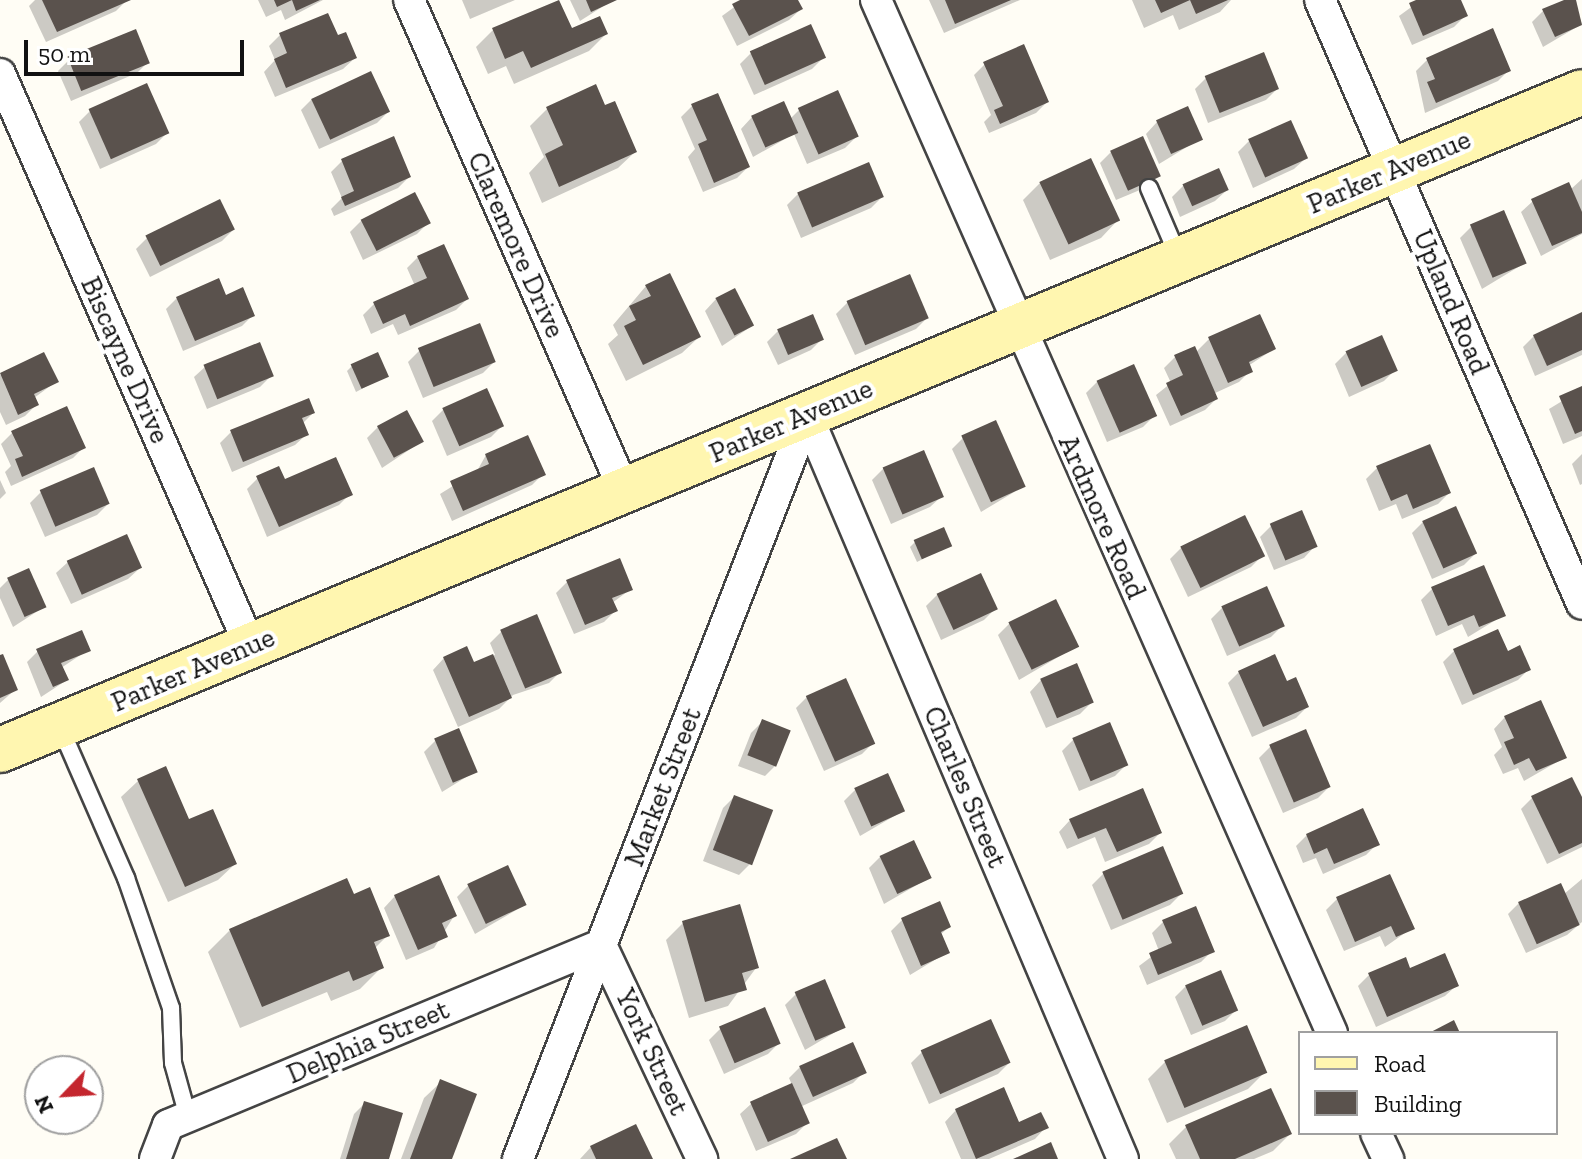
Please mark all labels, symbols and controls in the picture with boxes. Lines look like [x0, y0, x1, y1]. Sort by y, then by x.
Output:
scale bar [28, 24, 248, 74]
text: 50 m [38, 39, 90, 68]
street label: Parker Avenue [1302, 122, 1476, 222]
street label: Claremore Drive [460, 147, 572, 343]
street label: Upland Road [1405, 225, 1497, 379]
street label: Biscayne Drive [73, 272, 177, 448]
street label: Parker Avenue [704, 371, 878, 471]
street label: Ardmore Road [1051, 430, 1153, 604]
street label: Parker Avenue [106, 620, 280, 720]
street label: Charles Street [916, 701, 1014, 873]
street label: Market Street [617, 703, 709, 871]
street label: York Street [608, 983, 696, 1121]
street label: Delphia Street [282, 993, 454, 1091]
legend [1298, 1031, 1558, 1135]
text: Road [1374, 1049, 1426, 1078]
north arrow [24, 1055, 104, 1135]
text: Building [1374, 1089, 1462, 1118]
text: N [28, 1091, 59, 1118]

